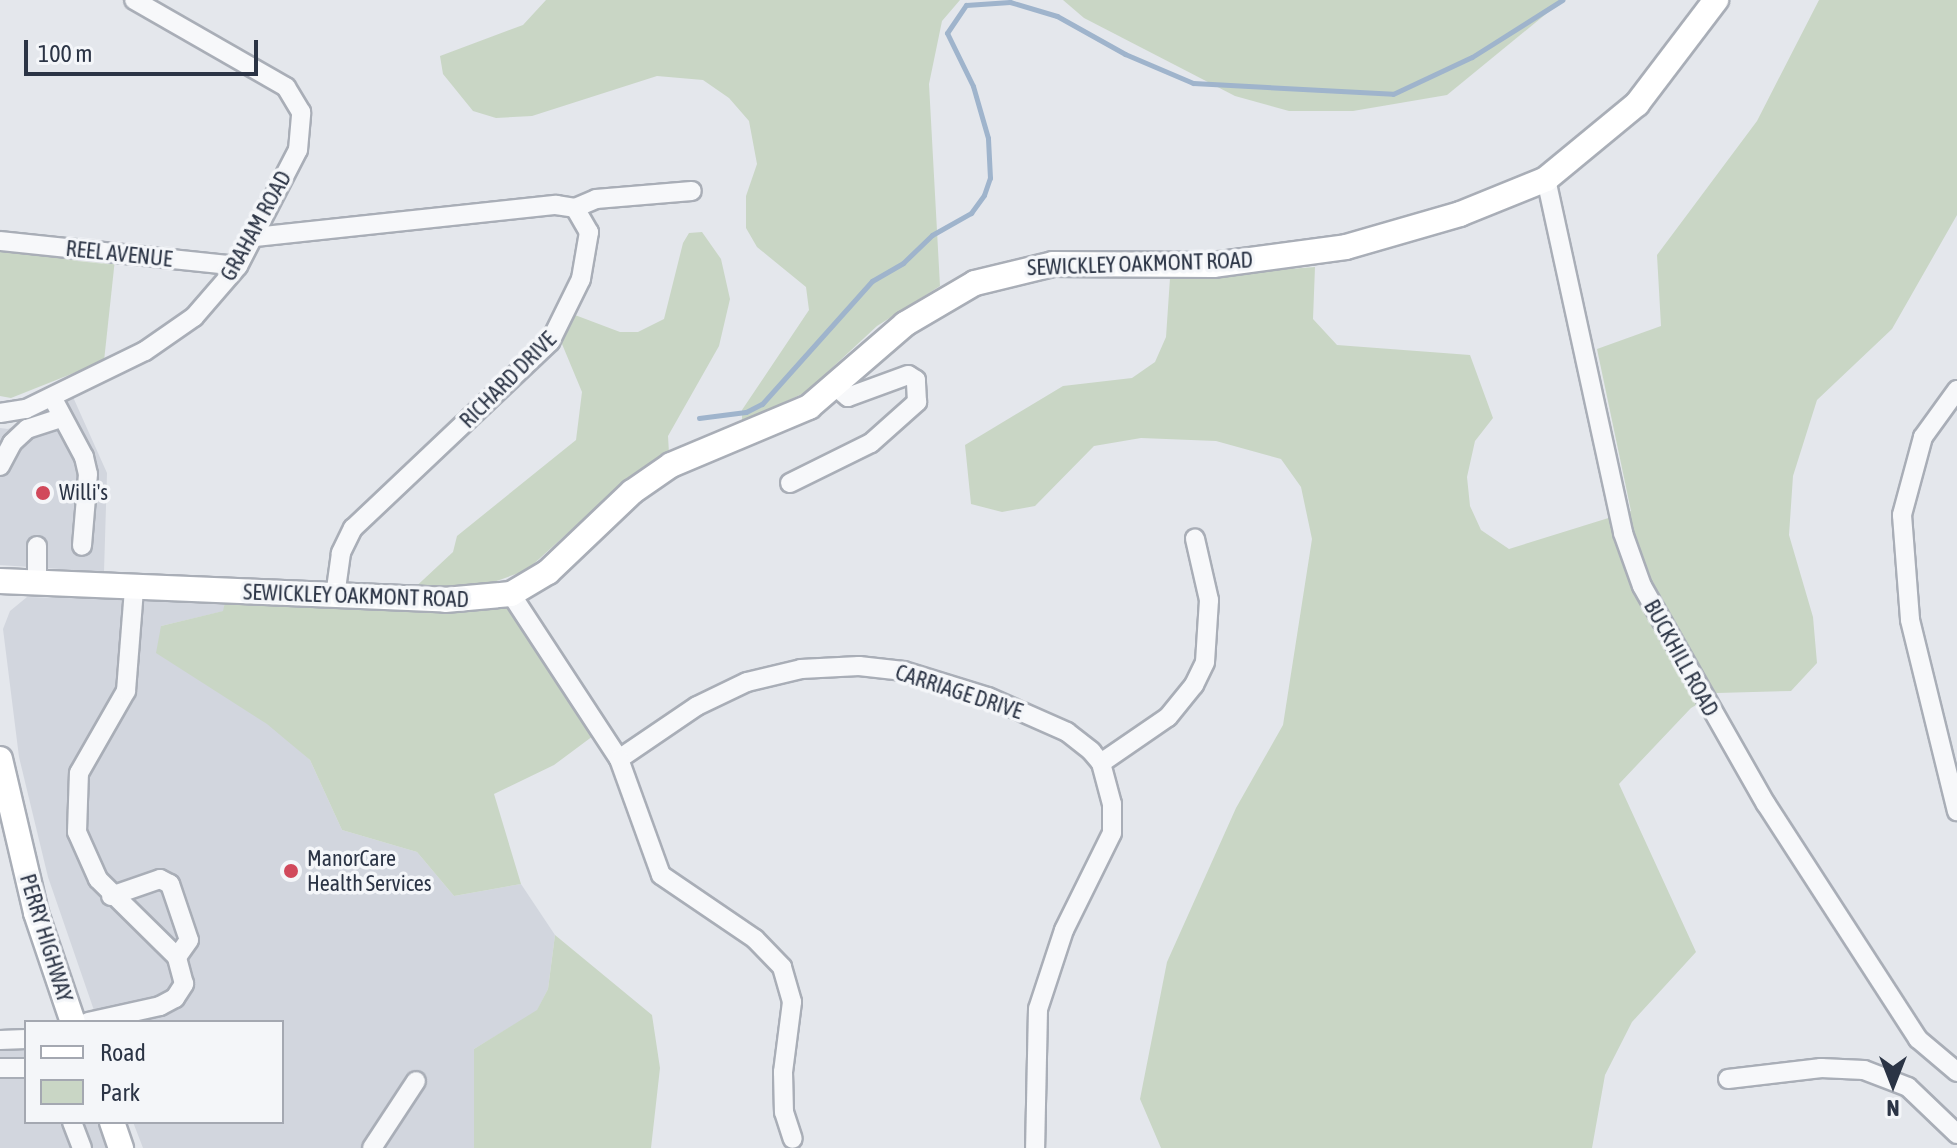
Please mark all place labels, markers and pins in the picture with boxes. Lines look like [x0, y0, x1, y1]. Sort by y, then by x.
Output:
place label: Willi's [59, 480, 108, 506]
marker: Willi's [34, 484, 52, 502]
place label: ManorCare Health Services [307, 845, 432, 896]
marker: ManorCare Health Services [282, 862, 300, 880]

